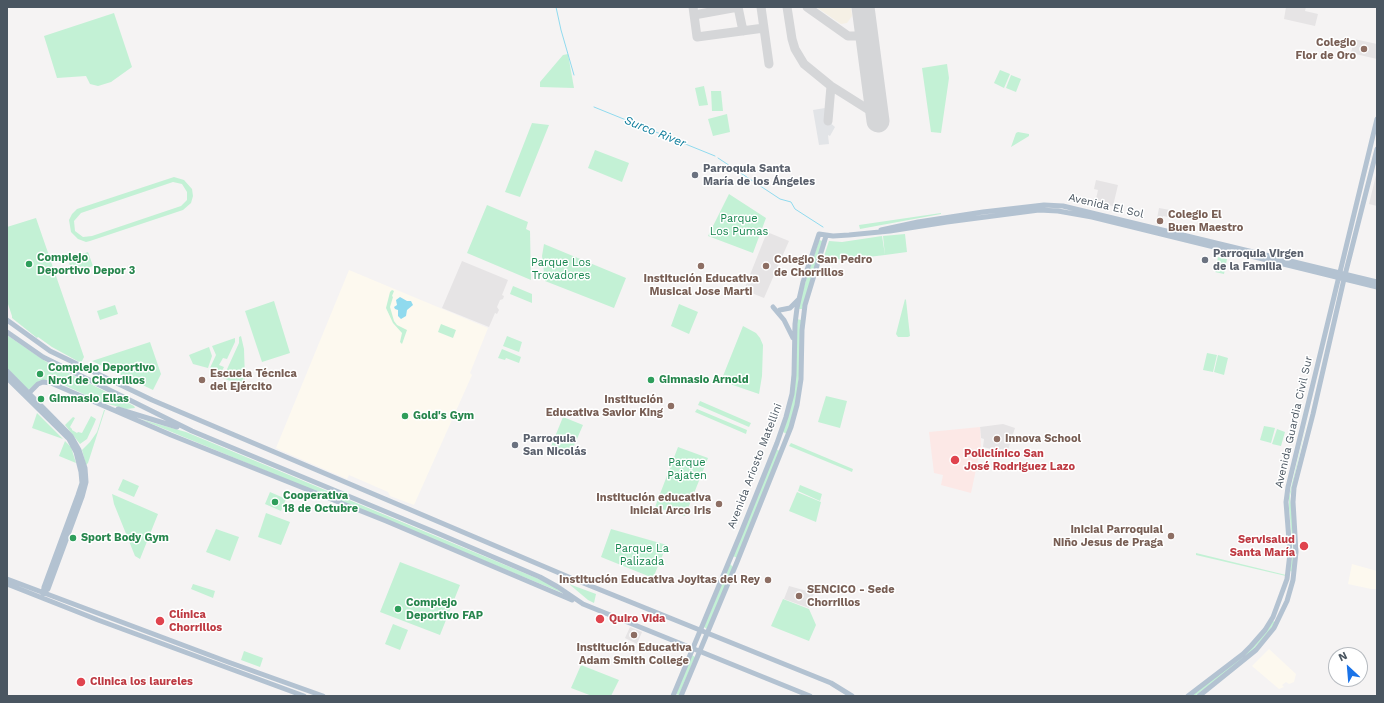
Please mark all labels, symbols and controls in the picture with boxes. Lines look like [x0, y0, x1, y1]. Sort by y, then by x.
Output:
place label: Colegio Flor de Oro [1295, 36, 1356, 62]
marker: Colegio Flor de Oro [1359, 44, 1369, 54]
water label: Surco River [622, 113, 688, 151]
place label: Parroquia Santa María de los Ángeles [703, 162, 815, 188]
marker: Parroquia Santa María de los Ángeles [690, 170, 700, 180]
street label: Avenida El Sol [1067, 191, 1145, 221]
place label: Colegio El Buen Maestro [1168, 208, 1243, 234]
park label: Parque Los Pumas [710, 212, 768, 238]
marker: Colegio El Buen Maestro [1155, 216, 1165, 226]
place label: Parroquia Virgen de la Familia [1213, 247, 1304, 273]
place label: Complejo Deportivo Depor 3 [37, 251, 135, 277]
place label: Colegio San Pedro de Chorrillos [774, 253, 872, 279]
marker: Parroquia Virgen de la Familia [1200, 255, 1210, 265]
park label: Parque Los Trovadores [531, 256, 591, 282]
marker: Complejo Deportivo Depor 3 [24, 259, 34, 269]
marker: Institución Educativa Musical Jose Marti [696, 261, 706, 271]
marker: Colegio San Pedro de Chorrillos [761, 261, 771, 271]
place label: Institución Educativa Musical Jose Marti [643, 272, 759, 298]
street label: Avenida Guardia Civil Sur [1272, 355, 1316, 489]
place label: Complejo Deportivo Nro1 de Chorrillos [48, 361, 155, 387]
place label: Escuela Técnica del Ejército [210, 367, 297, 393]
marker: Complejo Deportivo Nro1 de Chorrillos [35, 369, 45, 379]
place label: Gimnasio Arnold [659, 373, 749, 387]
marker: Escuela Técnica del Ejército [197, 375, 207, 385]
marker: Gimnasio Arnold [646, 375, 656, 385]
place label: Gimnasio Ellas [49, 392, 129, 406]
place label: Institución Educativa Savior King [546, 393, 663, 419]
marker: Gimnasio Ellas [36, 394, 46, 404]
marker: Institución Educativa Savior King [666, 401, 676, 411]
street label: Avenida Ariosto Matellini [725, 401, 785, 531]
place label: Gold's Gym [413, 409, 474, 423]
marker: Gold's Gym [400, 411, 410, 421]
place label: Parroquia San Nicolás [523, 432, 586, 458]
place label: Innova School [1005, 432, 1081, 446]
marker: Innova School [992, 434, 1002, 444]
marker: Parroquia San Nicolás [510, 440, 520, 450]
place label: Policlínico San José Rodriguez Lazo [964, 447, 1075, 473]
marker: Policlínico San José Rodriguez Lazo [949, 454, 961, 466]
park label: Parque Pajaten [667, 456, 707, 482]
place label: Cooperativa 18 de Octubre [283, 489, 358, 515]
place label: Institución educativa inicial Arco Iris [596, 491, 711, 517]
marker: Cooperativa 18 de Octubre [270, 497, 280, 507]
marker: Institución educativa inicial Arco Iris [714, 499, 724, 509]
place label: Inicial Parroquial Niño Jesus de Praga [1053, 523, 1163, 549]
place label: Sport Body Gym [81, 531, 169, 545]
marker: Inicial Parroquial Niño Jesus de Praga [1166, 531, 1176, 541]
marker: Sport Body Gym [68, 533, 78, 543]
place label: Servisalud Santa María [1230, 533, 1295, 559]
marker: Servisalud Santa María [1298, 540, 1310, 552]
park label: Parque La Palizada [615, 542, 669, 568]
place label: Institución Educativa Joyitas del Rey [559, 573, 760, 587]
marker: Institución Educativa Joyitas del Rey [763, 575, 773, 585]
place label: SENCICO - Sede Chorrillos [807, 583, 895, 609]
marker: SENCICO - Sede Chorrillos [794, 591, 804, 601]
place label: Complejo Deportivo FAP [406, 596, 483, 622]
marker: Complejo Deportivo FAP [393, 604, 403, 614]
place label: Clínica Chorrillos [169, 608, 222, 634]
place label: Quiro Vida [609, 612, 665, 626]
marker: Quiro Vida [594, 613, 606, 625]
marker: Clínica Chorrillos [154, 615, 166, 627]
marker: Institución Educativa Adam Smith College [629, 630, 639, 640]
place label: Institución Educativa Adam Smith College [576, 641, 692, 667]
north arrow [1328, 647, 1368, 687]
text: N [1336, 649, 1349, 664]
place label: Clinica los laureles [90, 675, 193, 689]
marker: Clinica los laureles [75, 676, 87, 688]

